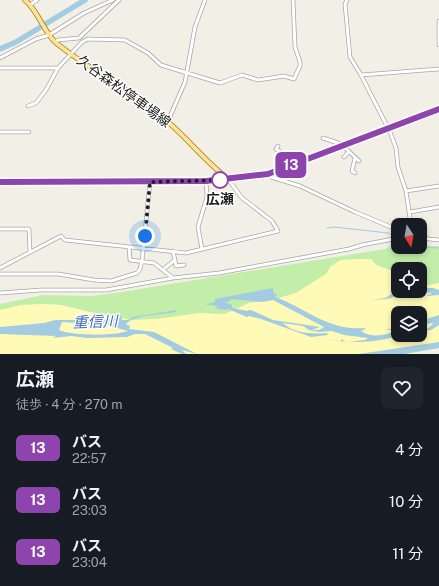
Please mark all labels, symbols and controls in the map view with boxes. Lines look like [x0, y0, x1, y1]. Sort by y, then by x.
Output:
street label: 久谷森松停車場線 [74, 52, 174, 130]
line badge: 13 [273, 152, 309, 178]
text: 13 [283, 157, 299, 173]
marker: 広瀬 [211, 171, 229, 189]
place label: 広瀬 [206, 191, 234, 207]
north arrow [391, 218, 427, 254]
map controls [391, 218, 427, 342]
your location [135, 226, 155, 246]
button: locate [391, 262, 427, 298]
button: layers [391, 306, 427, 342]
water label: 重信川 [72, 312, 120, 331]
button: heart [381, 367, 423, 409]
text: 広瀬 [16, 368, 54, 390]
text: 徒歩 · 4 分 · 270 m [16, 397, 122, 412]
text: バス [72, 433, 102, 450]
text: 13 [30, 440, 46, 456]
text: 4 分 [395, 441, 423, 458]
text: 22:57 [72, 451, 107, 466]
text: バス [72, 485, 102, 502]
text: 13 [30, 492, 46, 508]
text: 10 分 [389, 493, 423, 510]
text: 23:03 [72, 503, 107, 518]
text: バス [72, 537, 102, 554]
text: 13 [30, 544, 46, 560]
text: 11 分 [392, 545, 423, 562]
text: 23:04 [72, 555, 107, 570]

